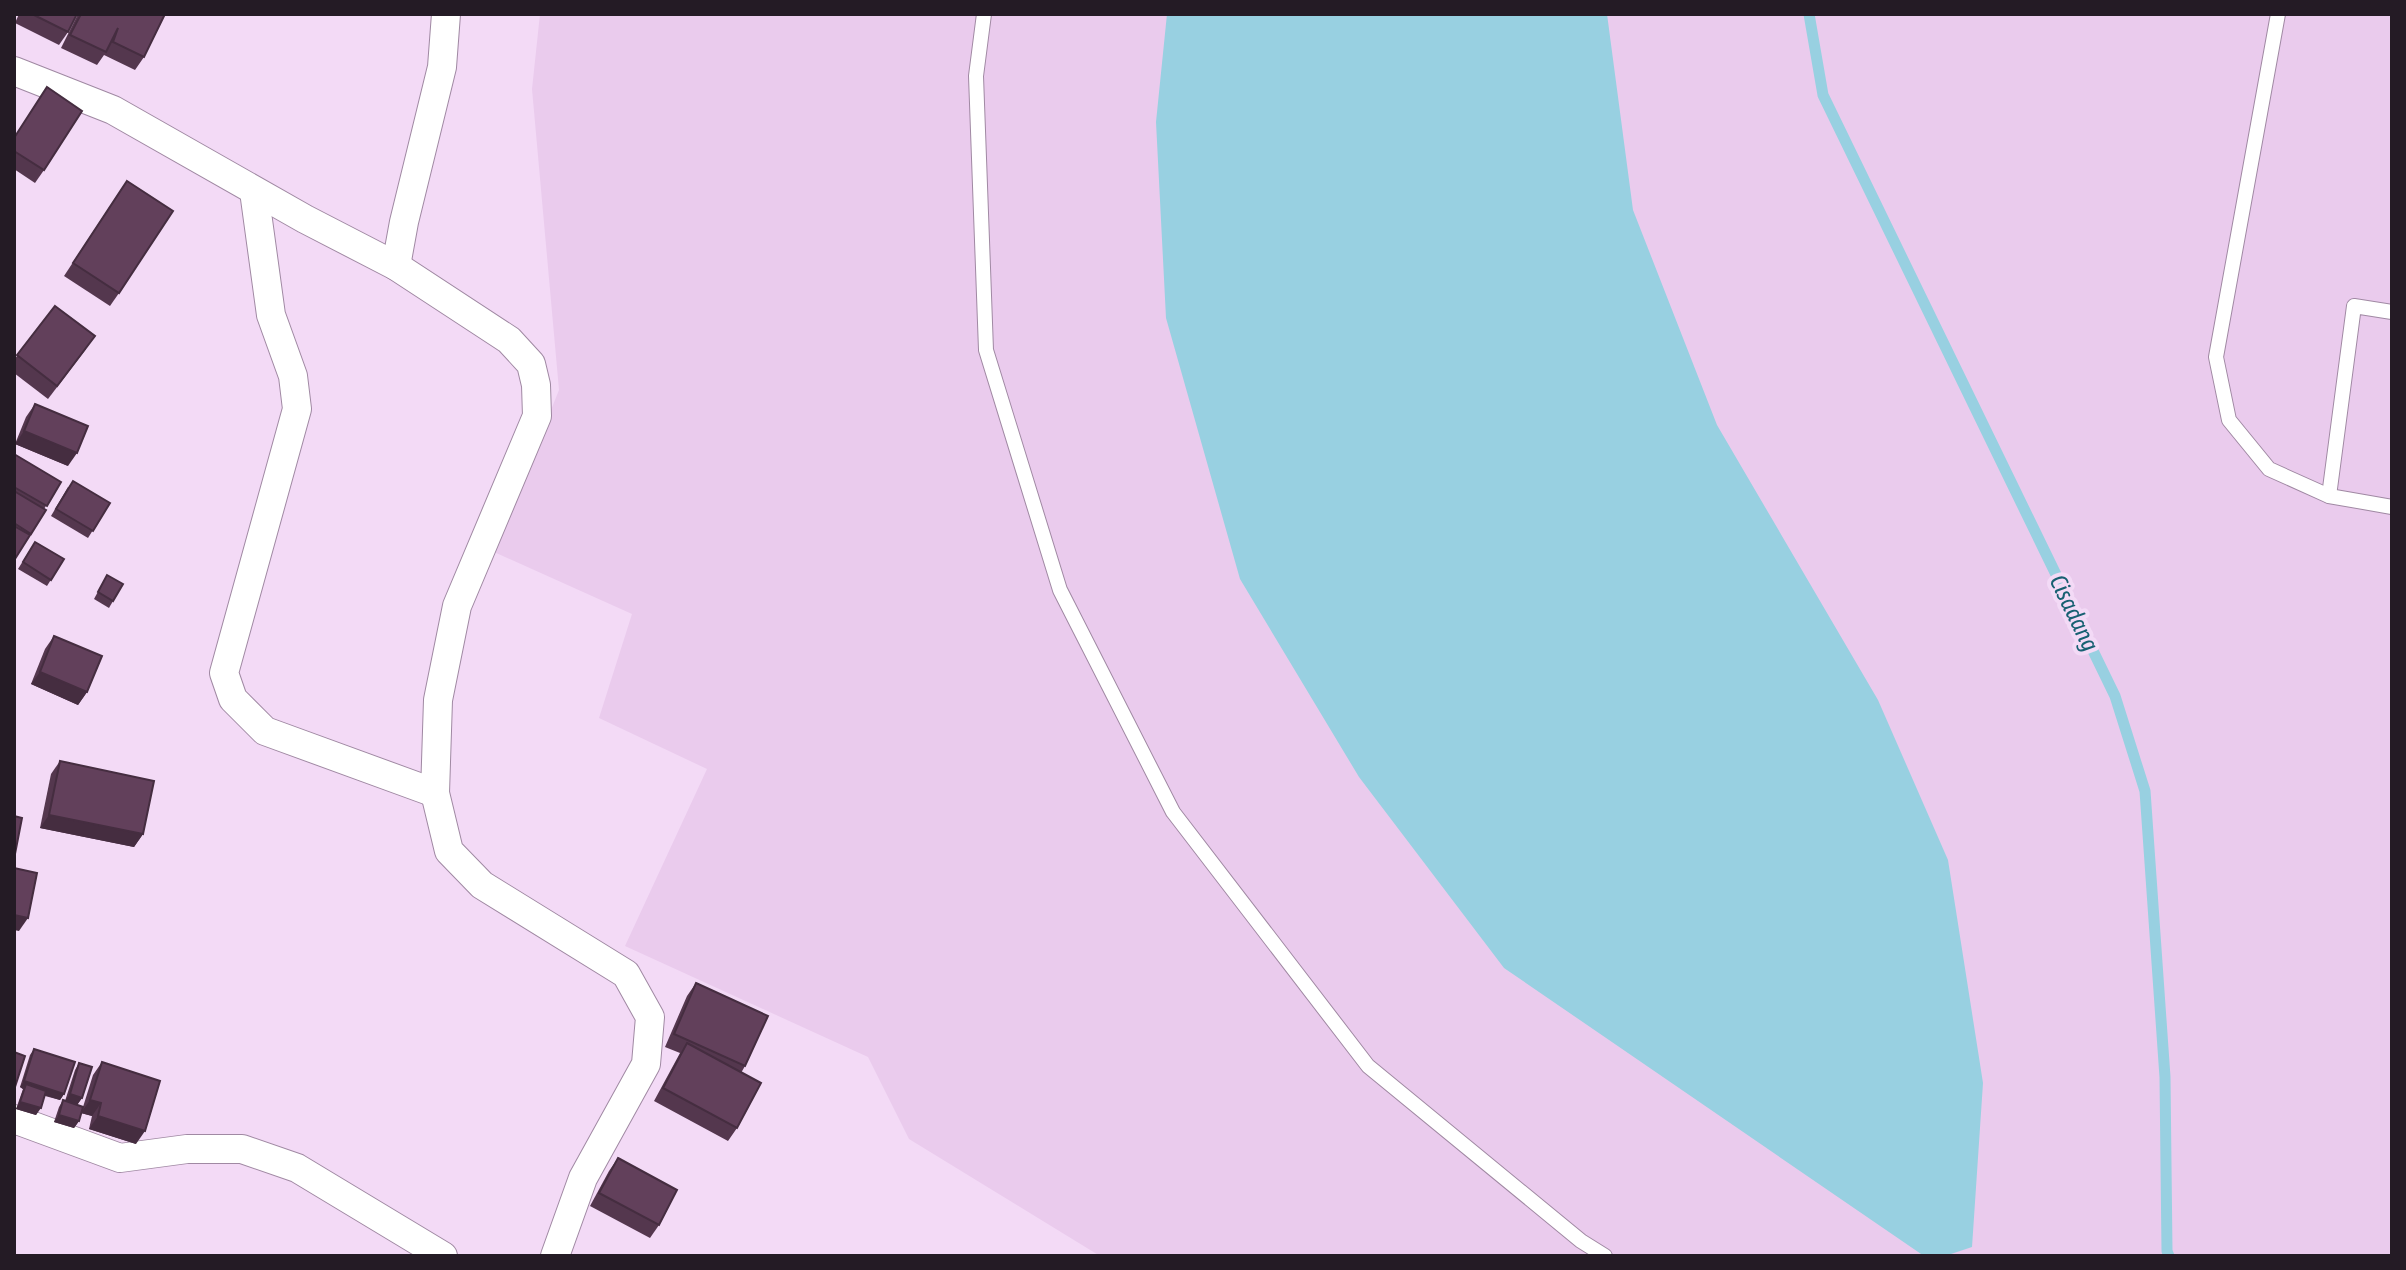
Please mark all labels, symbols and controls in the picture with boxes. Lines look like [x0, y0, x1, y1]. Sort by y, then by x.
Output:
water label: Cisadang [2044, 570, 2104, 655]

